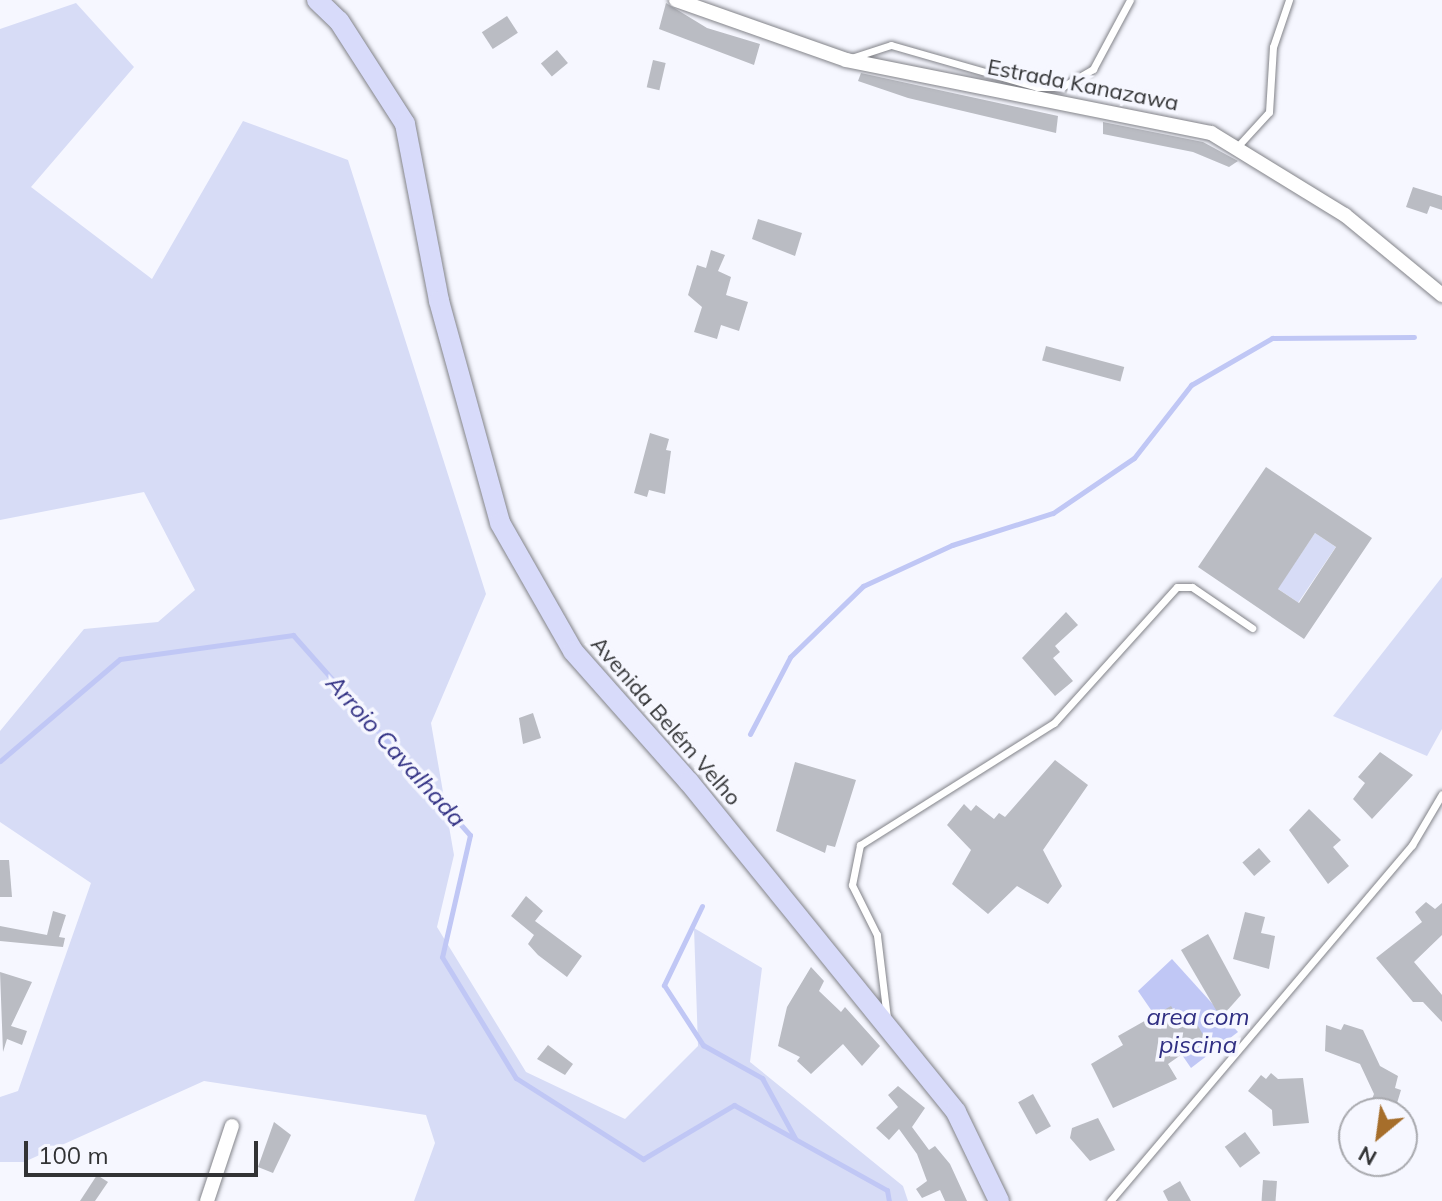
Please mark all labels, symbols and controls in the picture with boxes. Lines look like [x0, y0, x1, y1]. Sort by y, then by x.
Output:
street label: Estrada Kanazawa [985, 54, 1181, 116]
street label: Avenida Belém Velho [585, 631, 747, 811]
water label: Arroio Cavalhada [320, 669, 472, 833]
water label: area com piscina [1146, 1003, 1250, 1059]
north arrow [1338, 1097, 1418, 1177]
scale bar [28, 1125, 262, 1175]
text: 100 m [38, 1140, 109, 1170]
text: N [1353, 1140, 1381, 1173]

